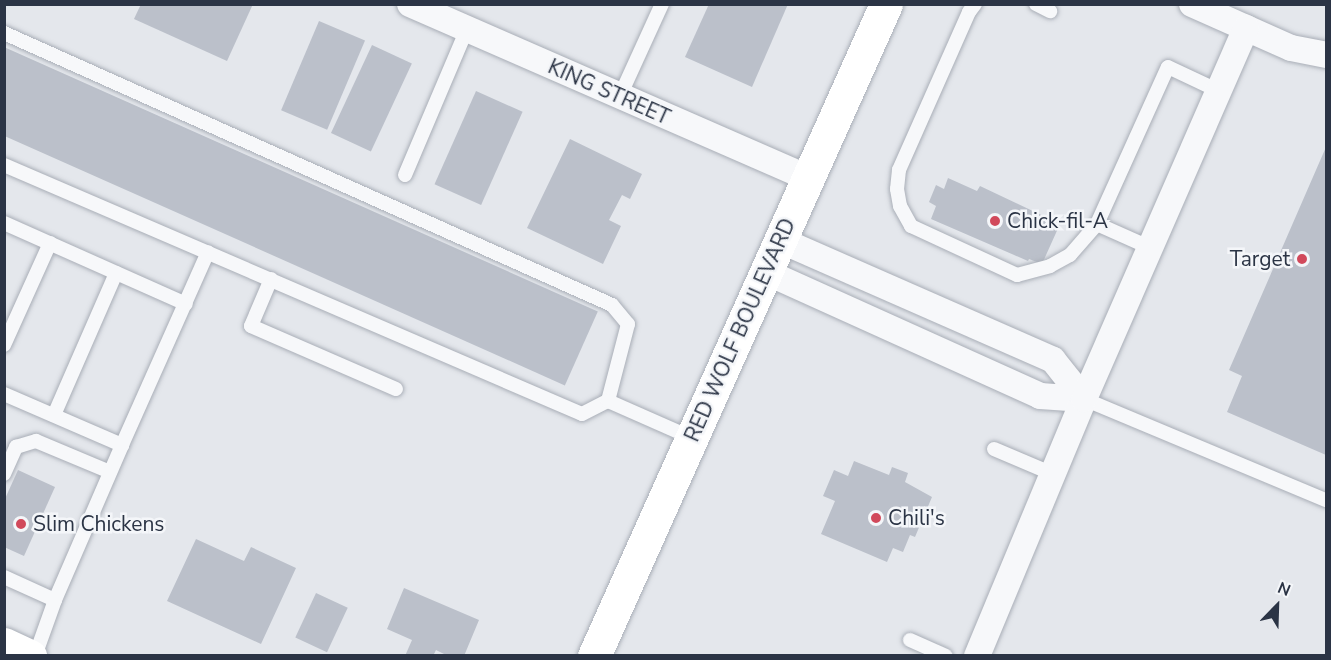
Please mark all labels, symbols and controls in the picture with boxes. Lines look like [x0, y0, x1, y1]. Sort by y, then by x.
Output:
street label: KING STREET [544, 54, 674, 130]
place label: Chick-fil-A [1007, 208, 1108, 234]
street label: RED WOLF BOULEVARD [679, 214, 801, 446]
marker: Chick-fil-A [988, 214, 1002, 228]
place label: Target [1230, 246, 1290, 272]
marker: Target [1295, 252, 1309, 266]
place label: Chili's [888, 505, 945, 531]
place label: Slim Chickens [33, 511, 164, 537]
marker: Chili's [869, 511, 883, 525]
marker: Slim Chickens [14, 517, 28, 531]
north arrow [1247, 576, 1307, 636]
text: N [1274, 577, 1294, 602]

